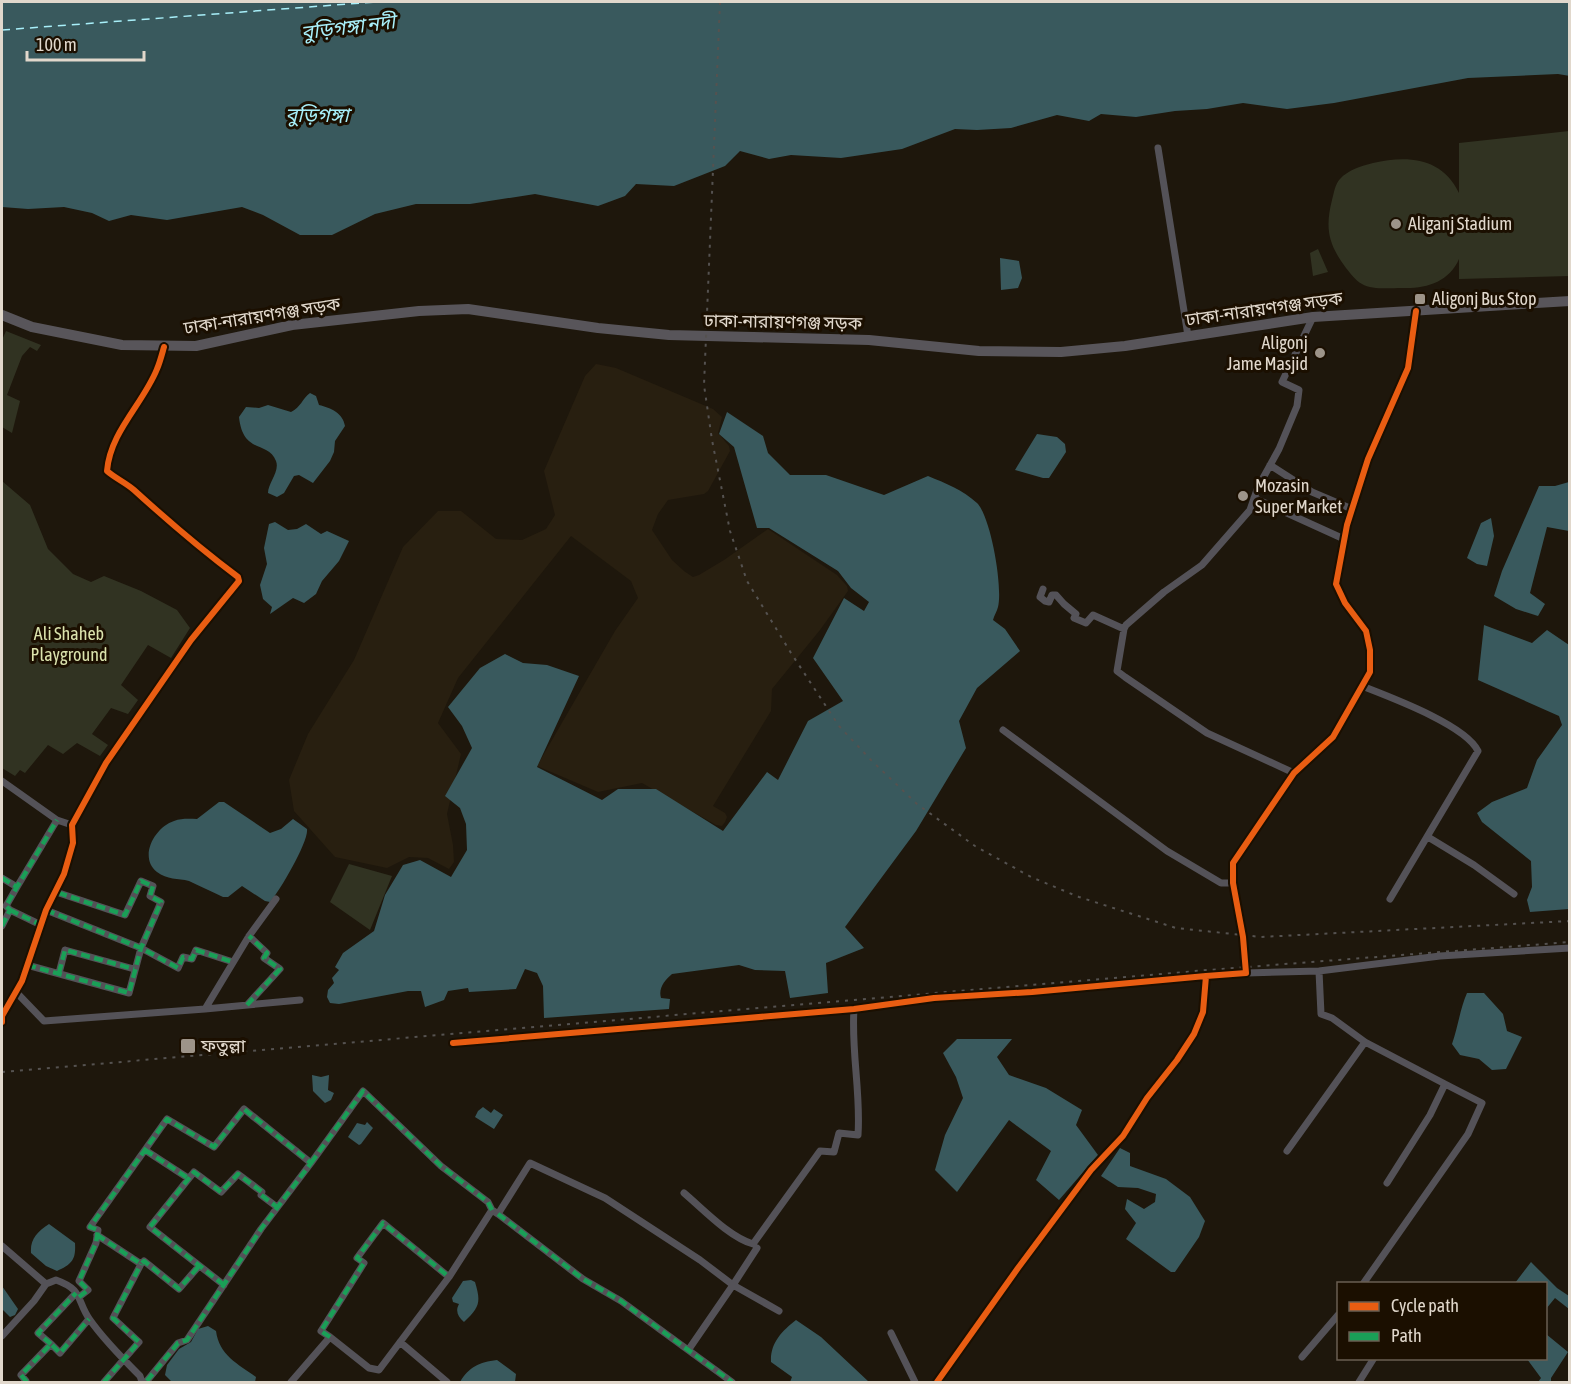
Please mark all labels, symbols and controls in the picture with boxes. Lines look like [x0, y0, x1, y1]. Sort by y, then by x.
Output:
water label: বুড়িগঙ্গা নদী [300, 9, 400, 45]
scale bar [27, 24, 144, 62]
text: 100 m [36, 34, 77, 55]
water label: বুড়িগঙ্গা [285, 103, 352, 127]
place label: Aliganj Stadium [1408, 213, 1512, 234]
marker: Aliganj Stadium [1389, 217, 1403, 231]
street label: ঢাকা-নারায়ণগঞ্জ সড়ক [1183, 287, 1344, 330]
place label: Aligonj Bus Stop [1432, 288, 1537, 309]
marker: Aligonj Bus Stop [1413, 292, 1427, 306]
street label: ঢাকা-নারায়ণগঞ্জ সড়ক [181, 293, 342, 338]
street label: ঢাকা-নারায়ণগঞ্জ সড়ক [703, 310, 863, 333]
place label: Aligonj Jame Masjid [1227, 332, 1308, 374]
marker: Aligonj Jame Masjid [1313, 346, 1327, 360]
place label: Mozasin Super Market [1255, 475, 1342, 517]
marker: Mozasin Super Market [1236, 489, 1250, 503]
park label: Ali Shaheb Playground [31, 623, 107, 665]
place label: ফতুল্লা [200, 1035, 246, 1057]
marker: ফতুল্লা [179, 1037, 197, 1055]
legend [1337, 1282, 1547, 1360]
text: Cycle path [1391, 1295, 1459, 1316]
text: Path [1391, 1325, 1422, 1346]

